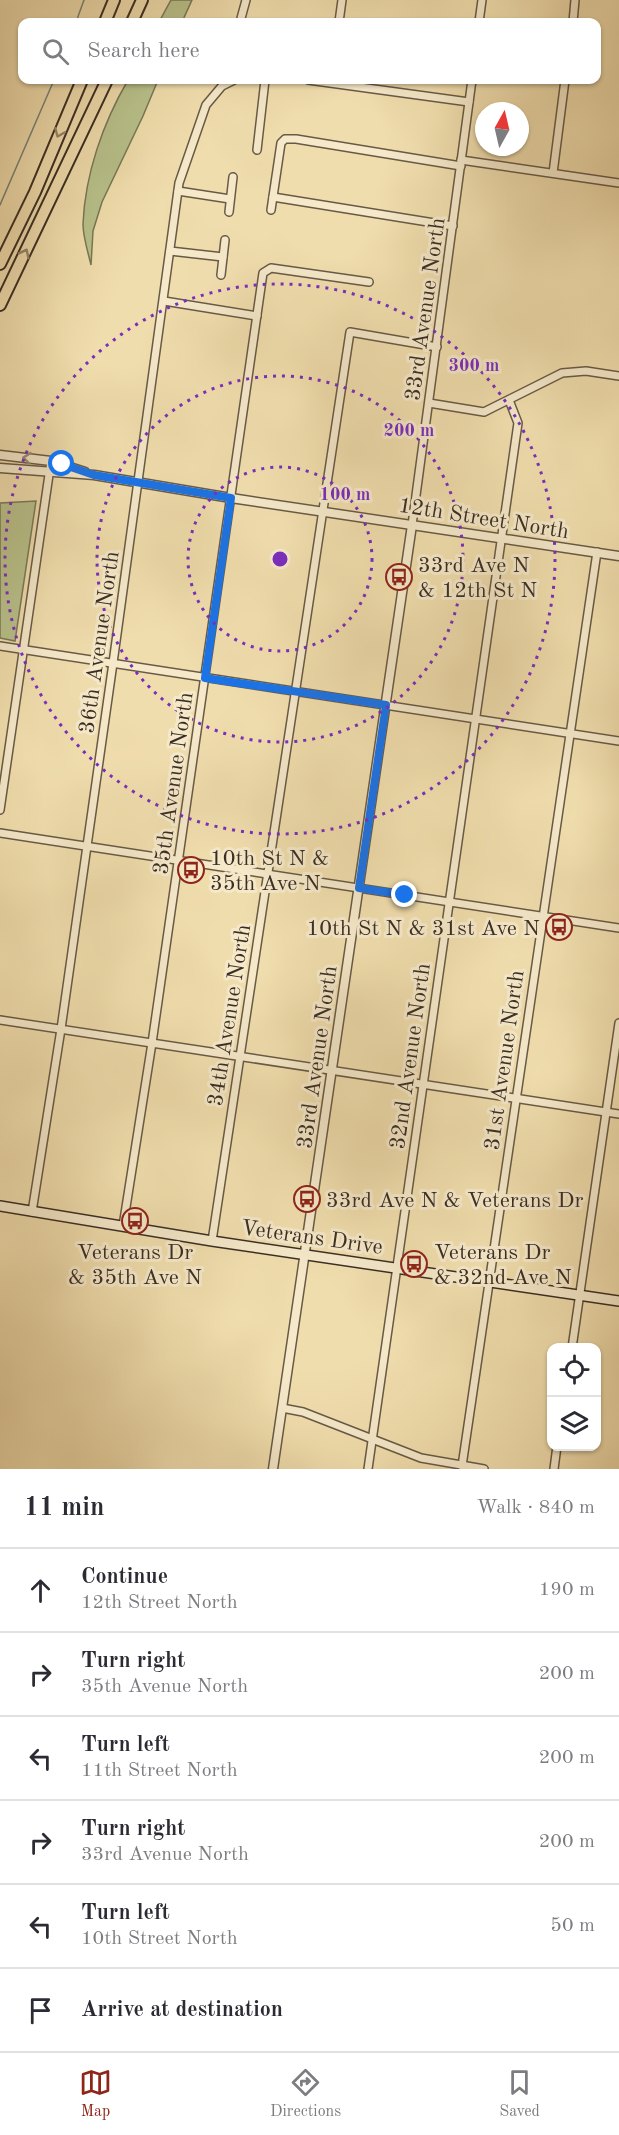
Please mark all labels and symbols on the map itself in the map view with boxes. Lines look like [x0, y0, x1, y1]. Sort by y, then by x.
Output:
north arrow [475, 102, 529, 156]
one-way arrow [54, 127, 66, 138]
street label: 33rd Avenue North [402, 216, 450, 402]
one-way arrow [18, 248, 30, 259]
text: 300 m [449, 357, 499, 375]
text: 200 m [384, 422, 434, 440]
route start [48, 450, 74, 476]
one-way arrow [23, 452, 32, 465]
text: 100 m [320, 486, 370, 504]
street label: 12th Street North [397, 495, 571, 543]
centre of rings [270, 549, 290, 569]
street label: 36th Avenue North [76, 550, 124, 735]
place label: 33rd Ave N & 12th St N [418, 555, 537, 602]
bus stop icon: 33rd Ave N & 12th St N [384, 562, 414, 592]
street label: 35th Avenue North [150, 691, 198, 876]
place label: 10th St N & 35th Ave N [210, 848, 329, 895]
bus stop icon: 10th St N & 35th Ave N [176, 855, 206, 885]
route end [391, 881, 417, 907]
bus stop icon: 10th St N & 31st Ave N [544, 912, 574, 942]
place label: 10th St N & 31st Ave N [306, 918, 540, 940]
street label: 34th Avenue North [205, 923, 255, 1108]
street label: 32nd Avenue North [387, 962, 435, 1151]
street label: 33rd Avenue North [294, 964, 342, 1150]
street label: 31st Avenue North [481, 969, 529, 1152]
bus stop icon: 33rd Ave N & Veterans Dr [292, 1184, 322, 1214]
place label: 33rd Ave N & Veterans Dr [326, 1190, 584, 1212]
bus stop icon: Veterans Dr & 35th Ave N [120, 1206, 150, 1236]
street label: Veterans Drive [239, 1217, 384, 1259]
place label: Veterans Dr & 35th Ave N [68, 1242, 202, 1289]
place label: Veterans Dr & 32nd Ave N [434, 1242, 572, 1289]
bus stop icon: Veterans Dr & 32nd Ave N [399, 1249, 429, 1279]

